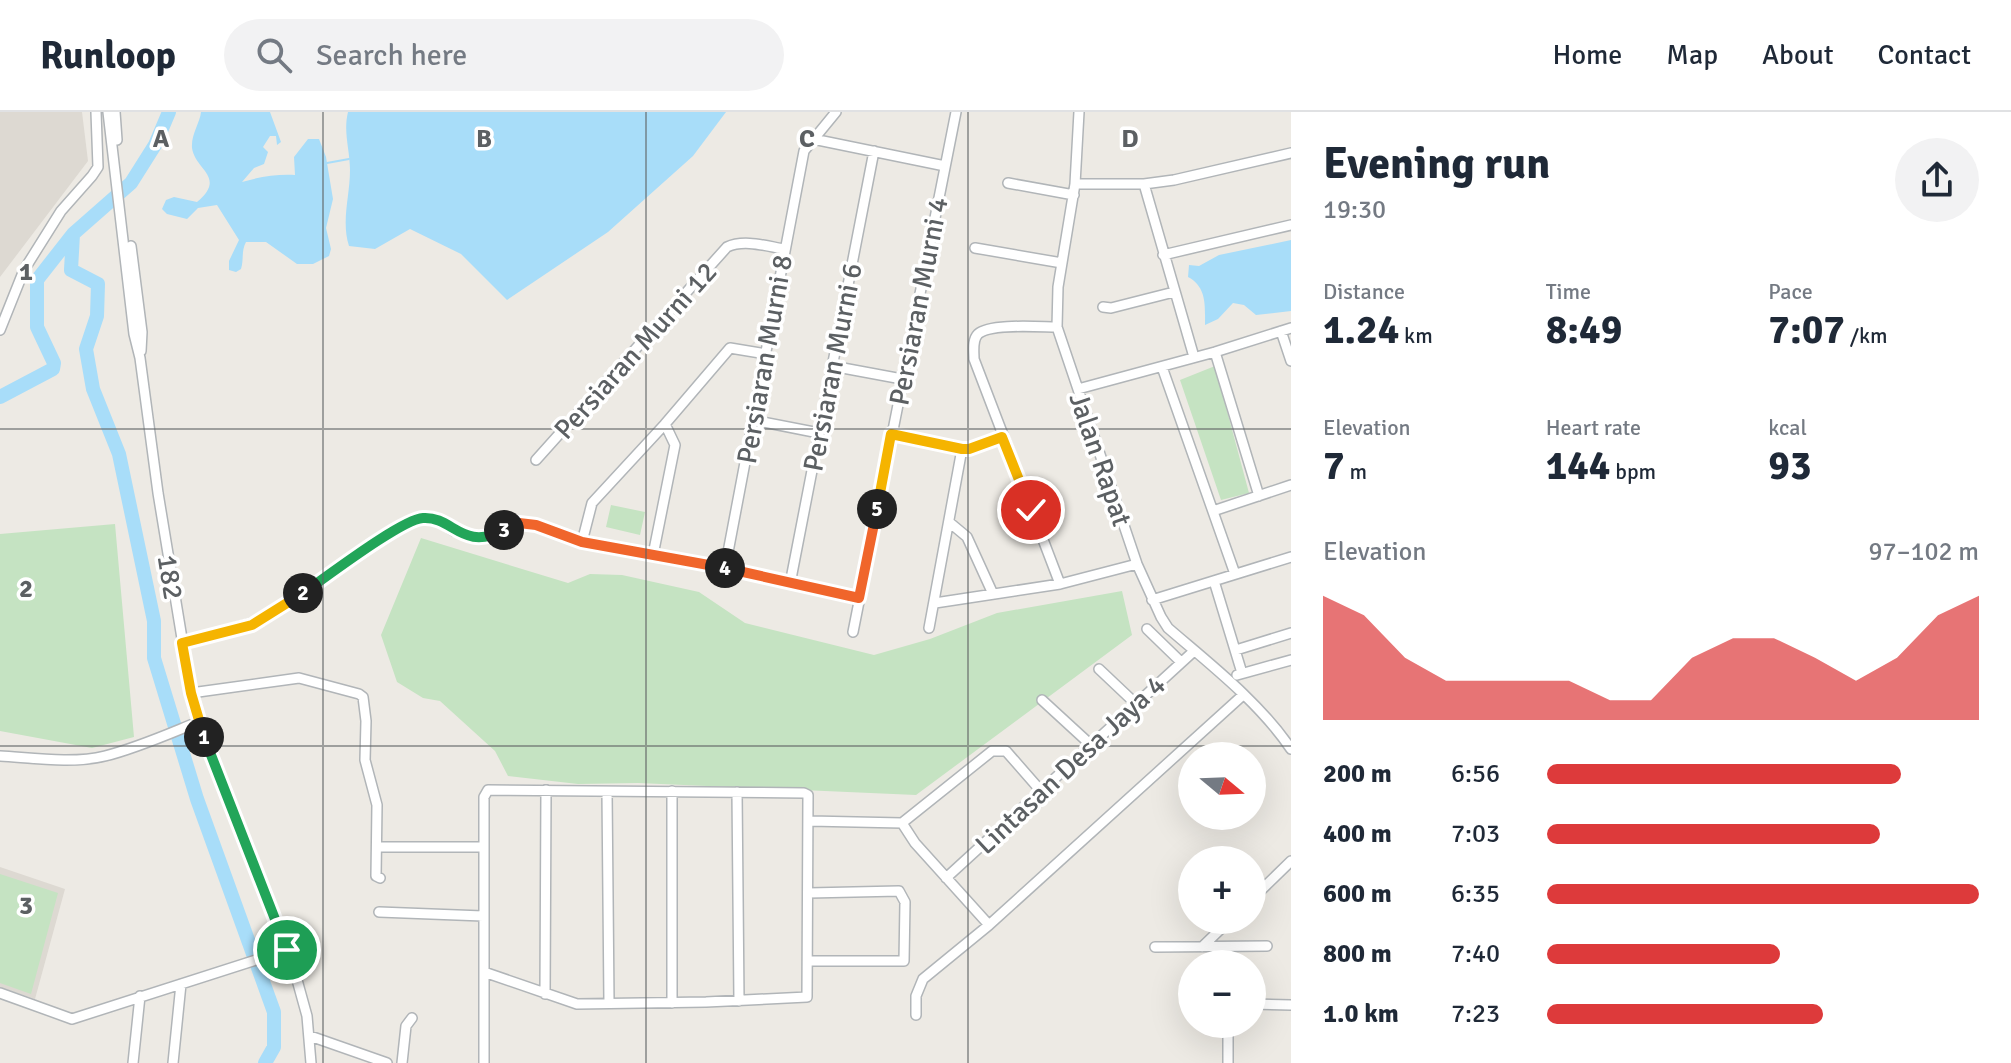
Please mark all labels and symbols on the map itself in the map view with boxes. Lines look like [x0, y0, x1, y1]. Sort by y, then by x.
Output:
text: A [153, 123, 170, 155]
text: B [476, 123, 492, 155]
text: C [799, 123, 815, 155]
text: D [1121, 123, 1139, 155]
street label: Persiaran Murni 4 [882, 194, 956, 408]
street label: Persiaran Murni 8 [730, 252, 800, 466]
street label: Persiaran Murni 12 [547, 255, 724, 446]
text: 1 [19, 256, 33, 288]
street label: Persiaran Murni 6 [796, 260, 870, 474]
street label: Jalan Rapat [1061, 388, 1139, 531]
pin [997, 476, 1065, 544]
pin: 5 [857, 489, 897, 529]
pin: 3 [484, 510, 524, 550]
pin: 4 [705, 548, 745, 588]
street label: 182 [150, 552, 190, 602]
text: 2 [19, 573, 33, 605]
pin: 2 [283, 573, 323, 613]
street label: Lintasan Desa Jaya 4 [969, 668, 1173, 862]
pin: 1 [184, 717, 224, 757]
north arrow [1178, 742, 1266, 830]
text: 3 [19, 890, 33, 922]
pin [253, 916, 321, 984]

